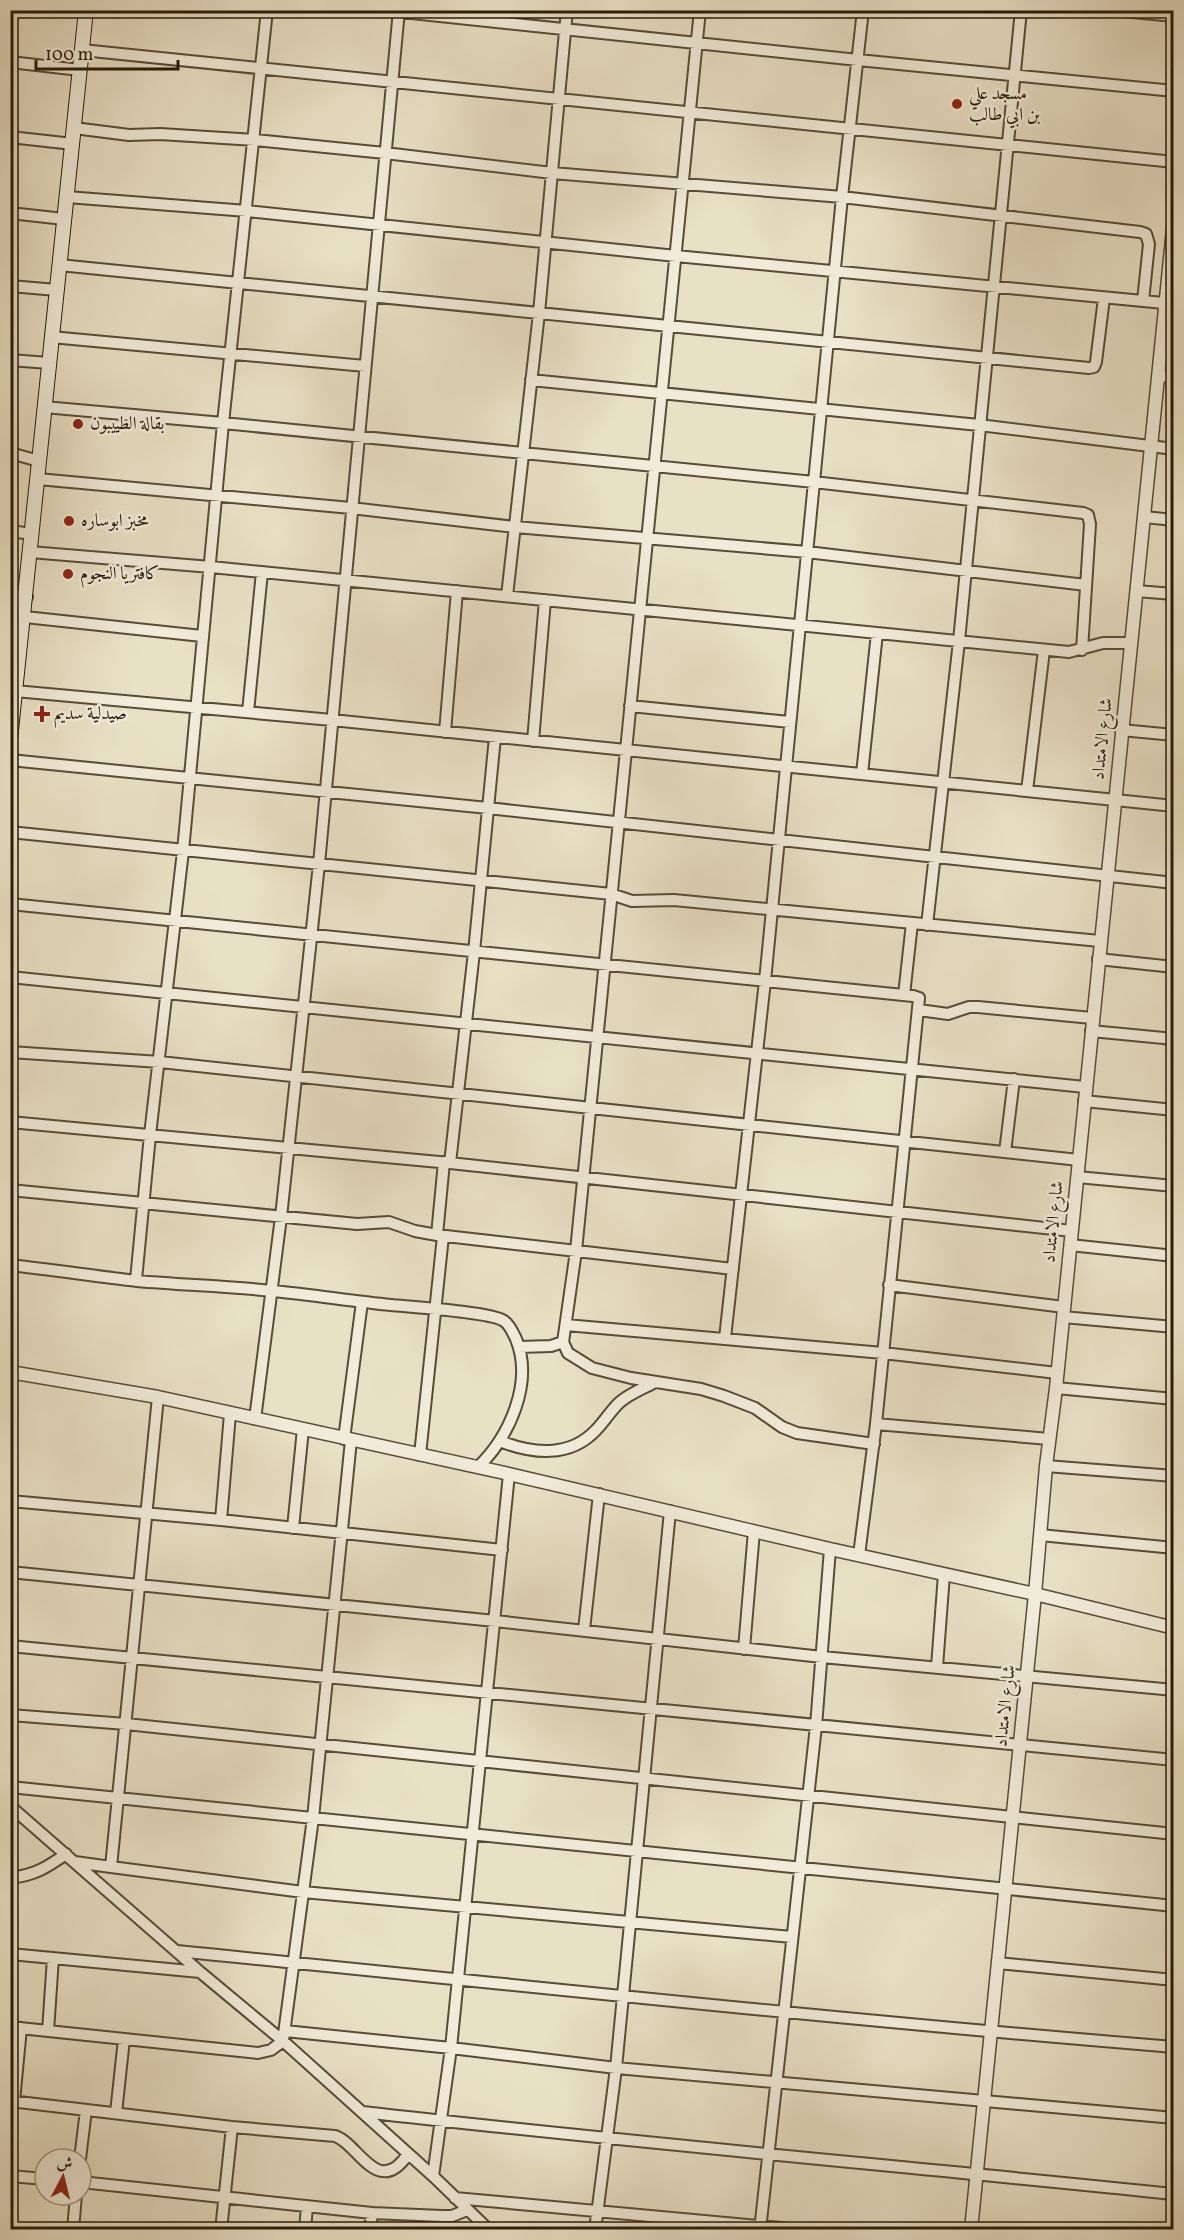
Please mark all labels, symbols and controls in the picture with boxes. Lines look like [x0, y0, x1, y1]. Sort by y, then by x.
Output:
scale bar [36, 33, 178, 71]
text: 100 m [45, 43, 94, 68]
place label: مسجد علي بن ابي طالب [969, 82, 1041, 129]
marker: مسجد علي بن ابي طالب [950, 97, 964, 111]
place label: بقالة الطييبون [90, 412, 164, 437]
marker: بقالة الطييبون [71, 417, 85, 431]
place label: مخبز ابوساره [81, 509, 149, 534]
marker: مخبز ابوساره [62, 514, 76, 528]
place label: كافتريا النجوم [80, 562, 159, 589]
marker: كافتريا النجوم [61, 567, 75, 581]
street label: شارع الامتداد [1086, 697, 1121, 781]
place label: صيدلية سديم [54, 702, 127, 729]
marker: صيدلية سديم [35, 707, 49, 721]
street label: شارع الامتداد [1037, 1180, 1072, 1264]
street label: شارع الامتداد [989, 1664, 1024, 1748]
north arrow [33, 2147, 93, 2207]
text: ش [55, 2152, 74, 2176]

